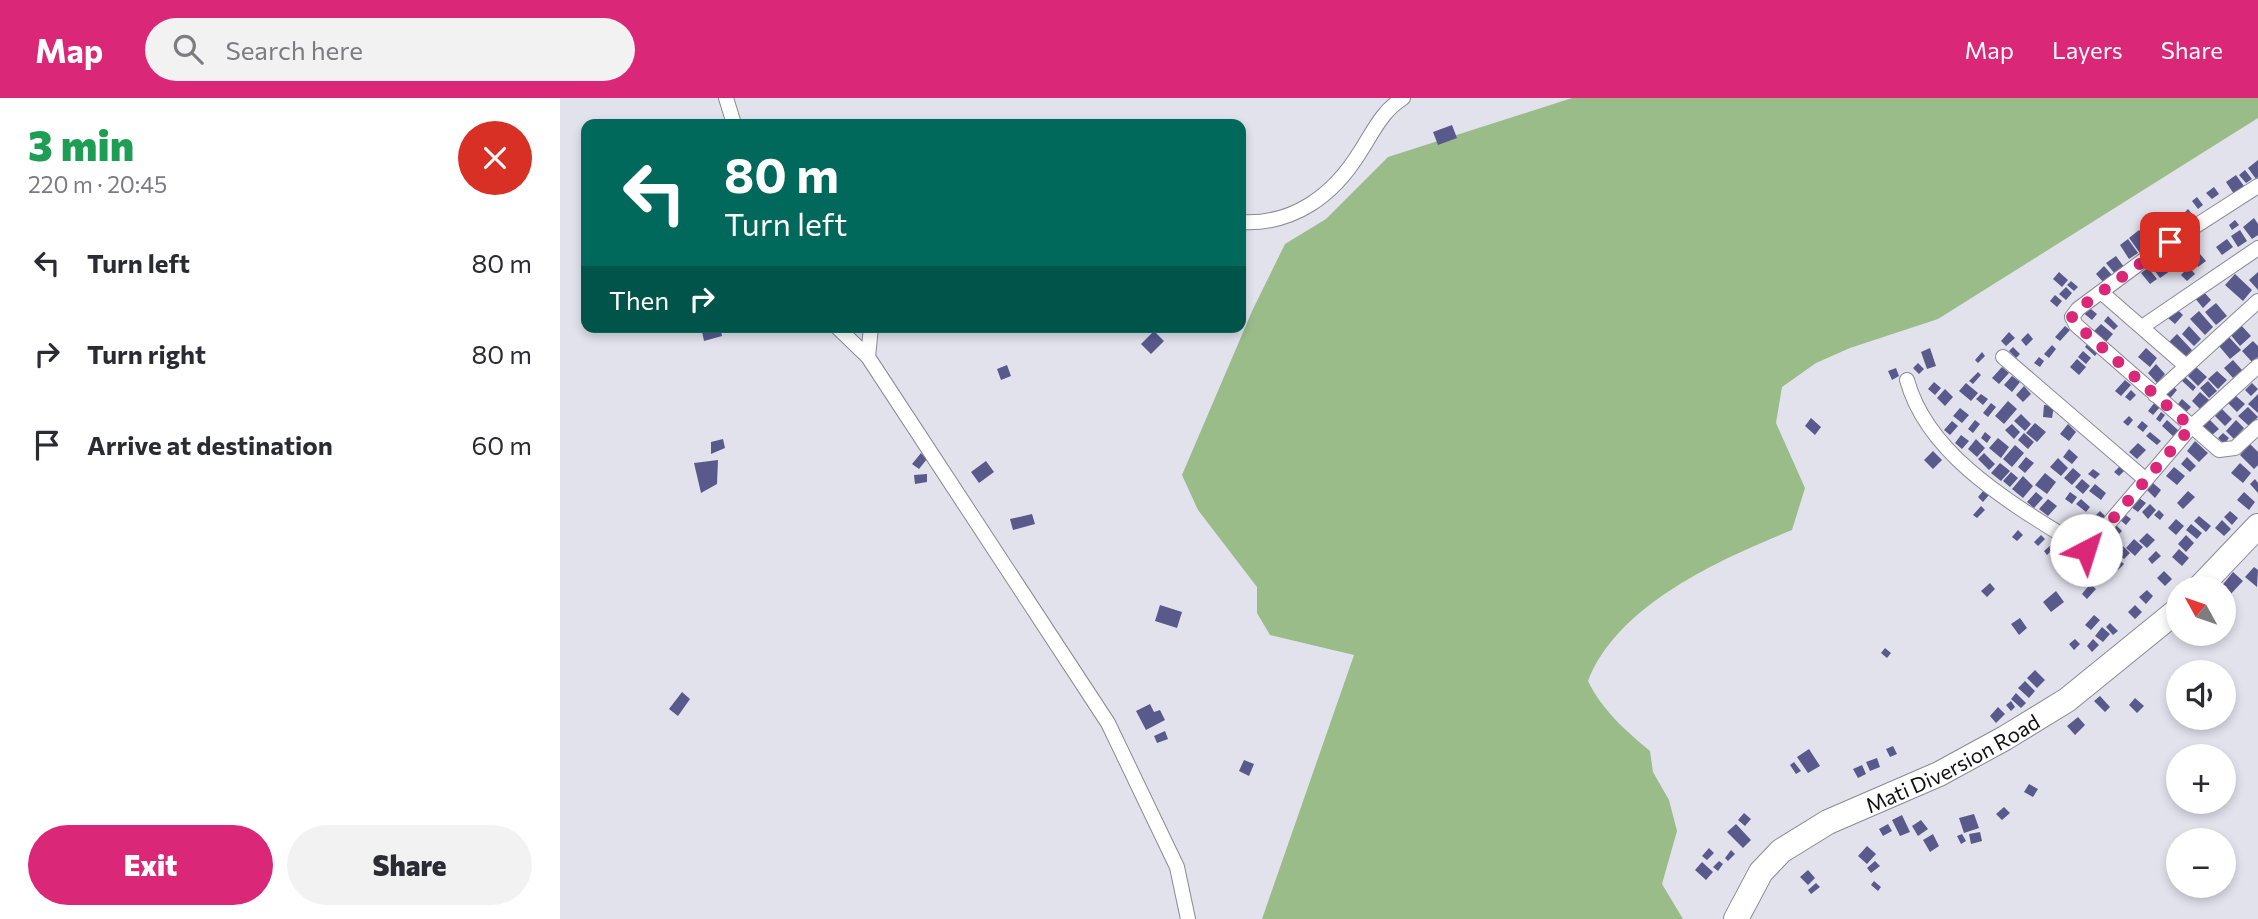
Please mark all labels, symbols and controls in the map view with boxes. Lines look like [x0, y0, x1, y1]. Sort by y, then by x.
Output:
search box [145, 18, 635, 81]
text: Map [35, 29, 103, 70]
icon: search [169, 30, 207, 68]
text: Search here [225, 34, 363, 65]
text: Map [1965, 35, 2014, 64]
text: Layers [2052, 35, 2123, 64]
text: Share [2161, 35, 2223, 64]
text: 3 min [28, 118, 134, 170]
button: close [458, 121, 532, 195]
text: 80 m [724, 143, 839, 203]
icon: left [609, 147, 700, 238]
text: 220 m · 20:45 [28, 170, 167, 198]
text: Turn left [724, 203, 848, 243]
pin [2140, 212, 2200, 272]
icon: arrive [2151, 223, 2189, 261]
icon: left [28, 244, 66, 282]
text: Turn left [87, 247, 190, 278]
text: 80 m [472, 247, 532, 278]
icon: right [683, 280, 721, 318]
text: Then [609, 284, 669, 315]
icon: right [28, 335, 66, 373]
text: Turn right [87, 338, 206, 369]
text: 80 m [472, 338, 532, 369]
icon: arrive [28, 426, 66, 464]
text: Arrive at destination [87, 429, 333, 460]
text: 60 m [472, 429, 532, 460]
position arrow [2049, 513, 2123, 587]
north arrow [2166, 576, 2236, 646]
map controls [2166, 576, 2236, 898]
button: sound [2166, 660, 2236, 730]
street label: Mati Diversion Road [1861, 708, 2043, 817]
button: + [2166, 744, 2236, 814]
button: Exit [28, 825, 273, 905]
button: Share [287, 825, 532, 905]
button: − [2166, 828, 2236, 898]

